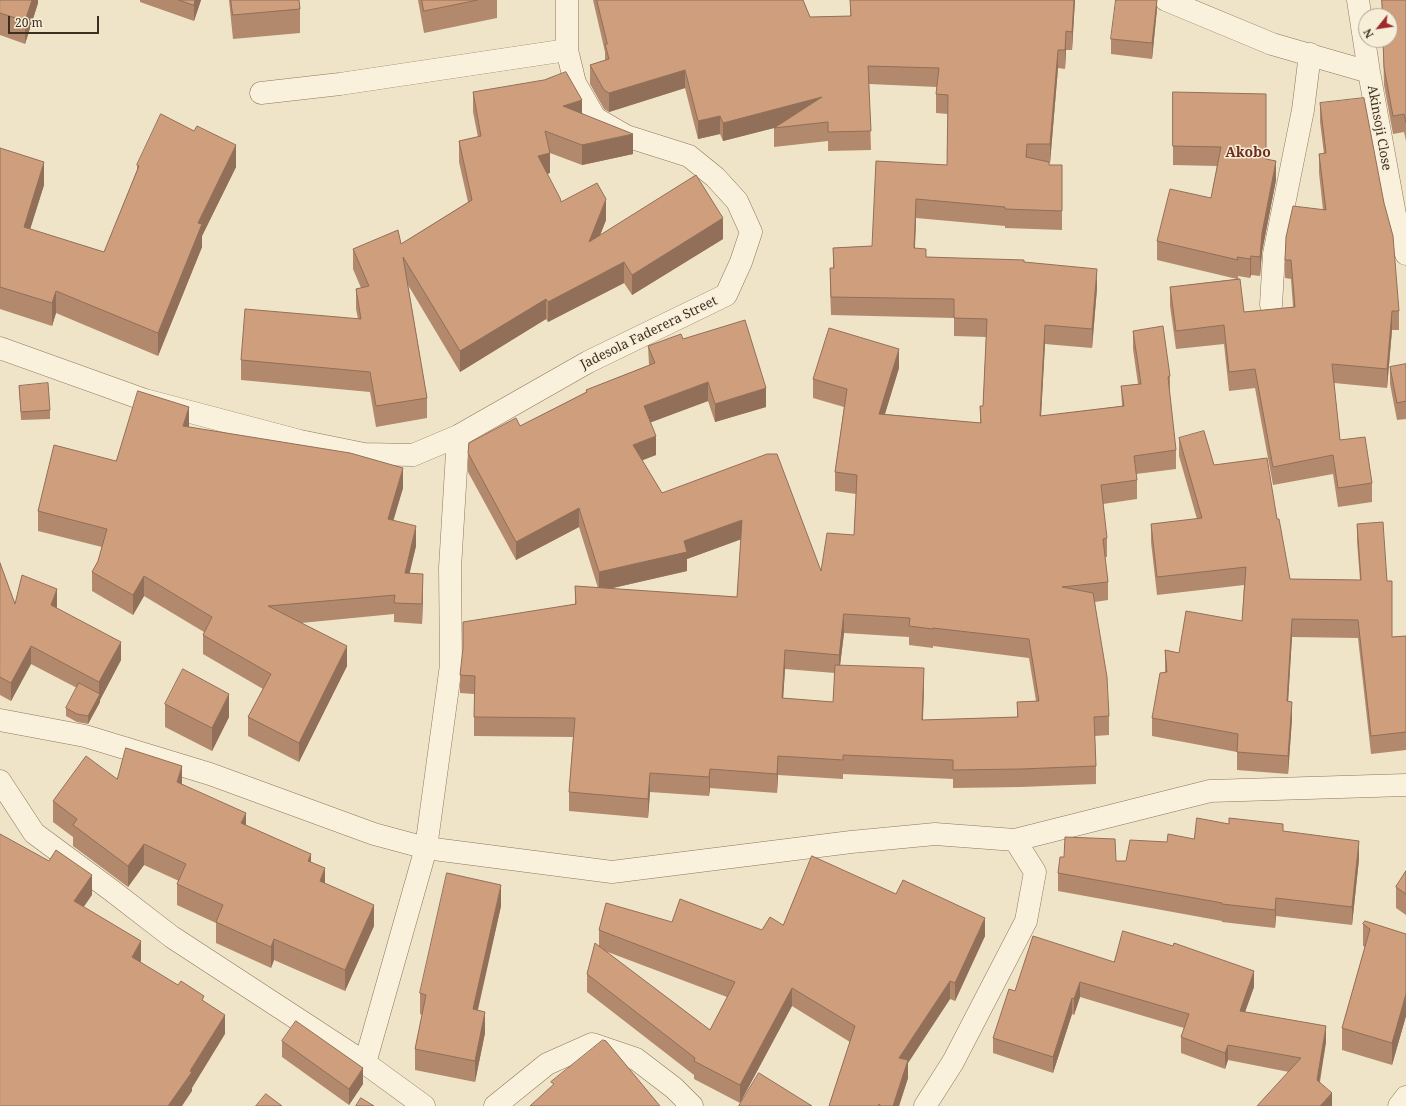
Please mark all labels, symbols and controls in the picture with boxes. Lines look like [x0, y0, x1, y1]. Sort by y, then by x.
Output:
scale bar [10, 8, 101, 34]
north arrow [1358, 8, 1398, 48]
text: 20 m [15, 14, 43, 31]
text: N [1359, 26, 1377, 41]
street label: Akinsoji Close [1364, 84, 1394, 172]
district label: Akobo [1225, 145, 1271, 161]
street label: Jadesola Faderera Street [578, 293, 720, 373]

